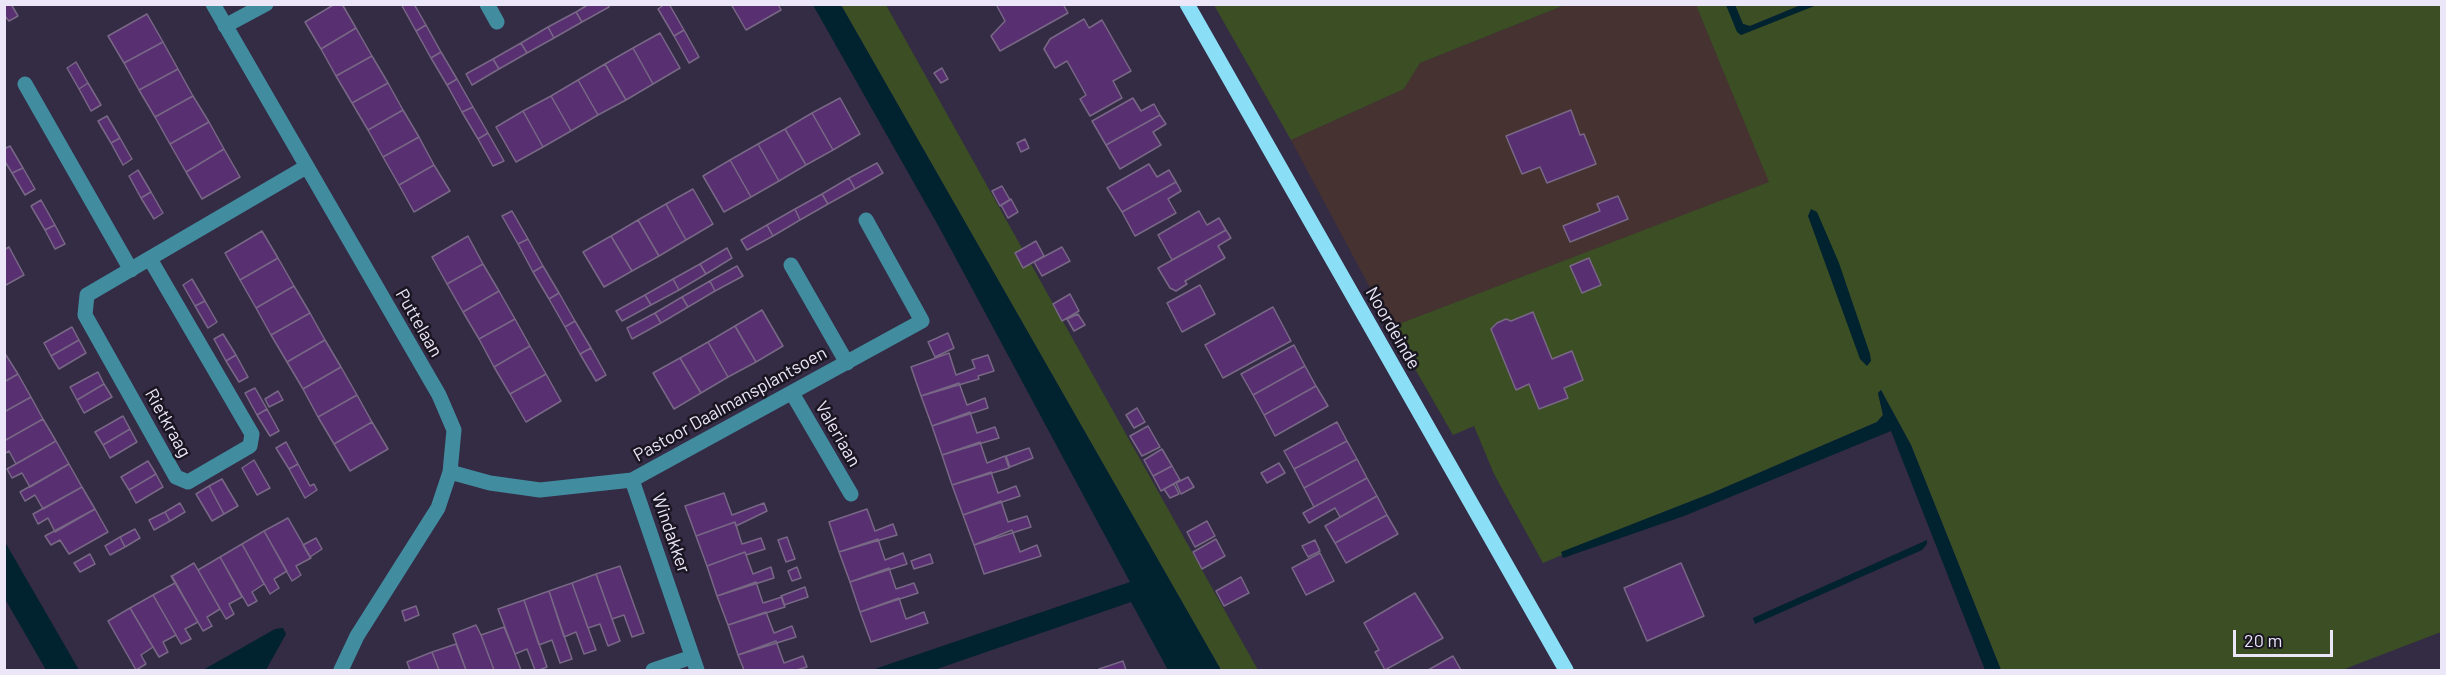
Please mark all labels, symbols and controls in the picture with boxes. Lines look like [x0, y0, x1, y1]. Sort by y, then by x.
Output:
street label: Noordeinde [1361, 283, 1425, 373]
street label: Puttelaan [391, 285, 447, 361]
street label: Pastoor Daalmansplantsoen [630, 342, 830, 466]
street label: Rietkraag [140, 385, 196, 461]
street label: Valeriaan [811, 397, 865, 471]
street label: Windakker [647, 490, 695, 576]
scale bar [2236, 618, 2336, 656]
text: 20 m [2244, 629, 2282, 651]

